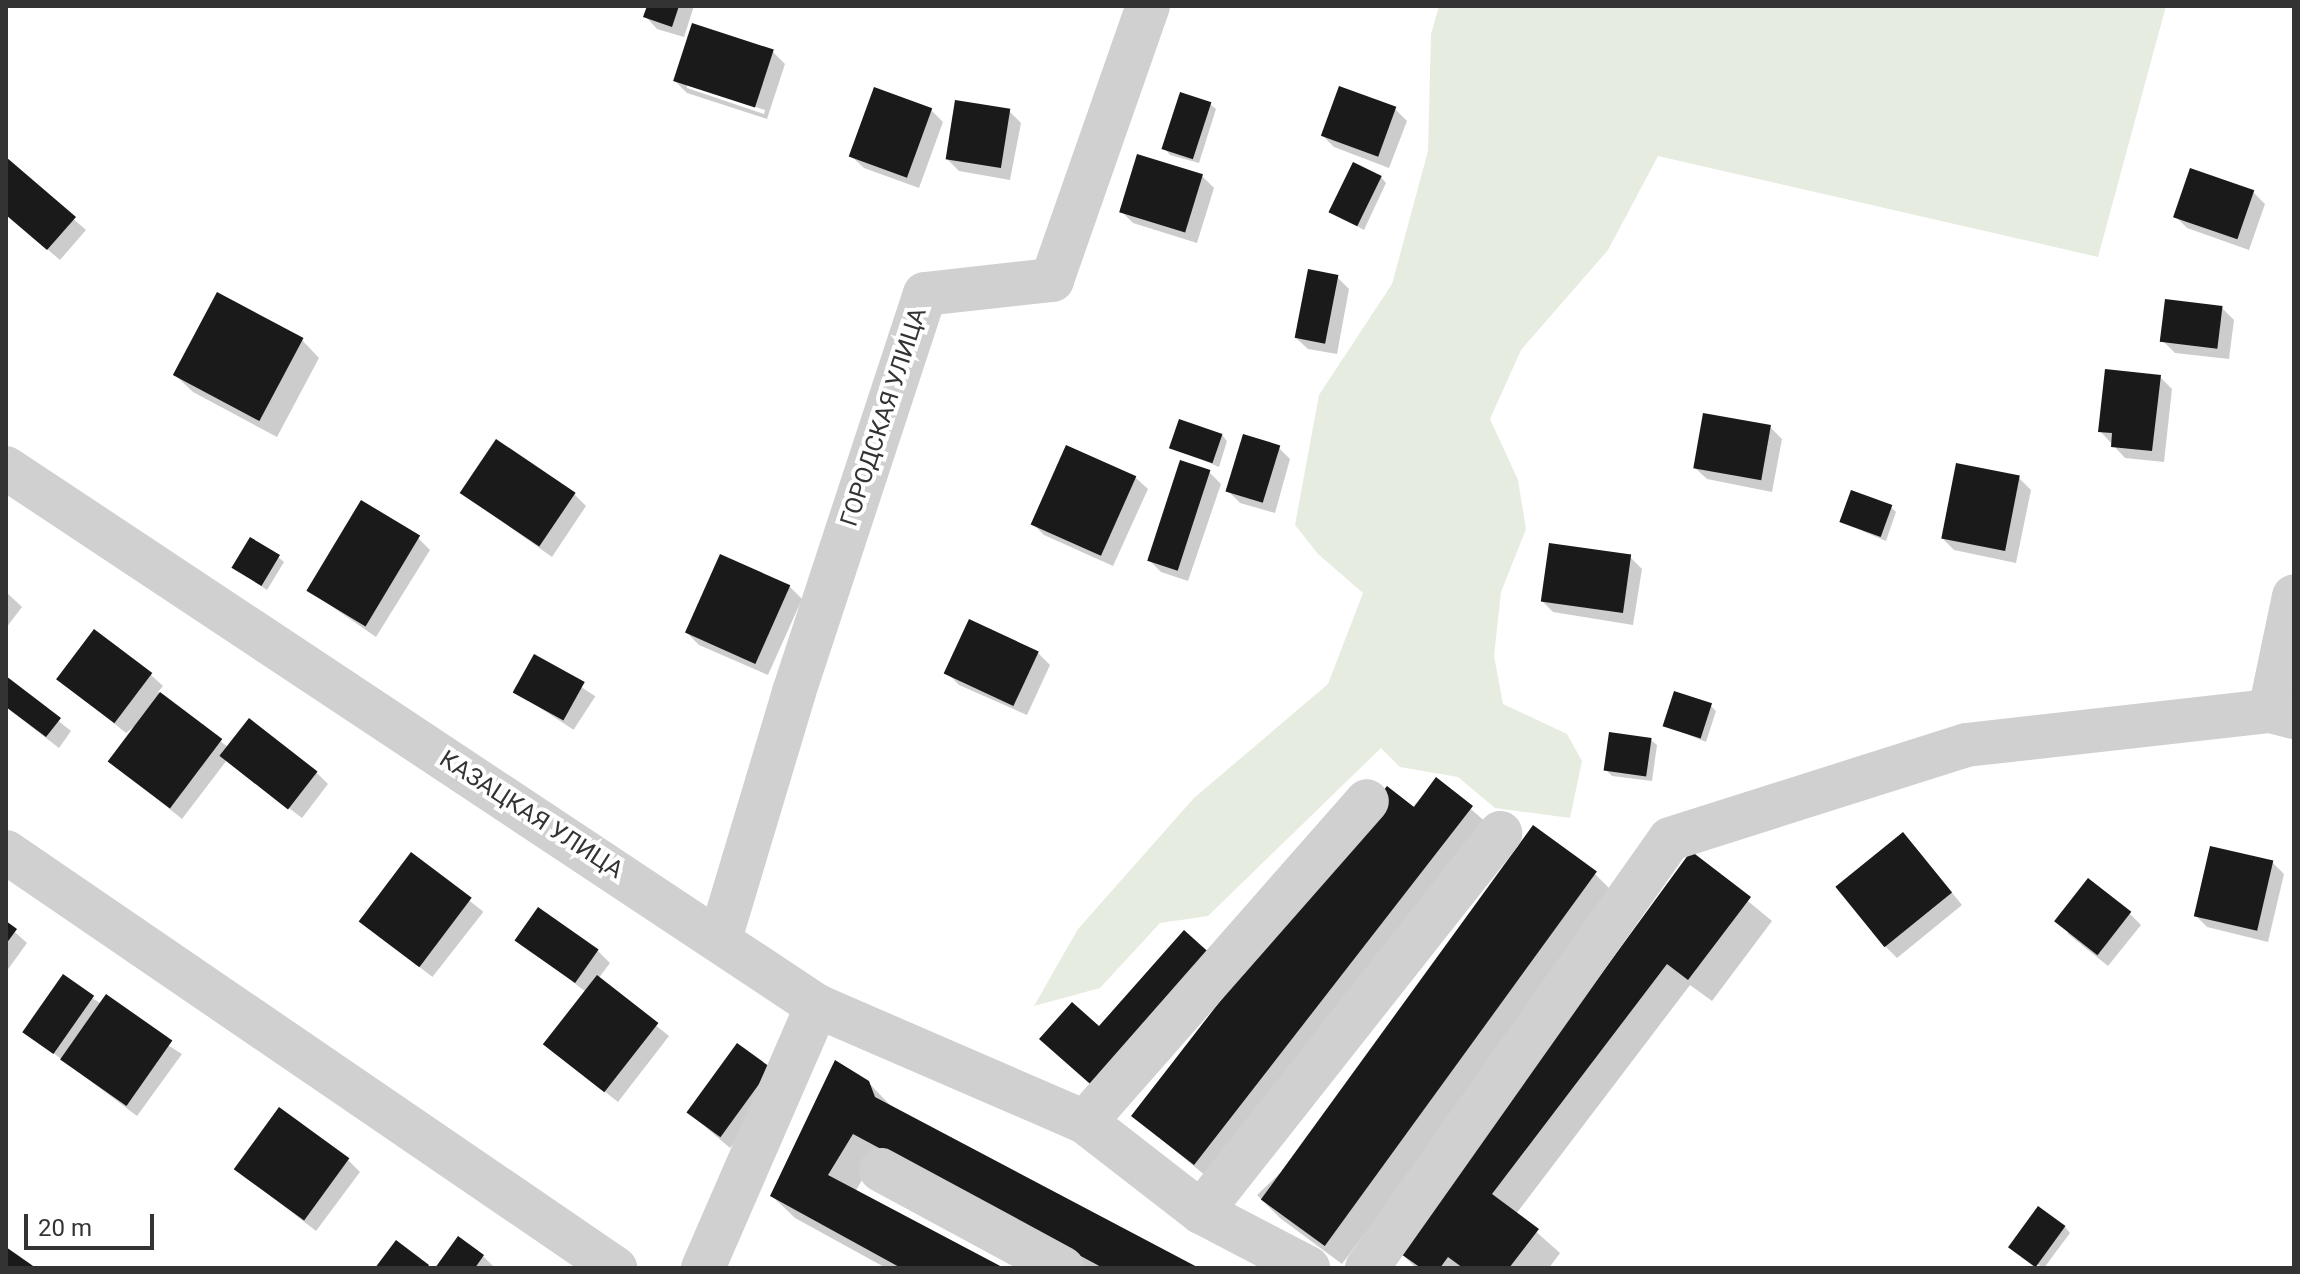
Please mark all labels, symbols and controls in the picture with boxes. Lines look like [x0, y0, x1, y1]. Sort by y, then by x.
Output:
street label: ГОРОДСКАЯ УЛИЦА [835, 304, 933, 530]
street label: КАЗАЦКАЯ УЛИЦА [434, 745, 628, 885]
scale bar [28, 1198, 158, 1248]
text: 20 m [38, 1214, 92, 1242]

